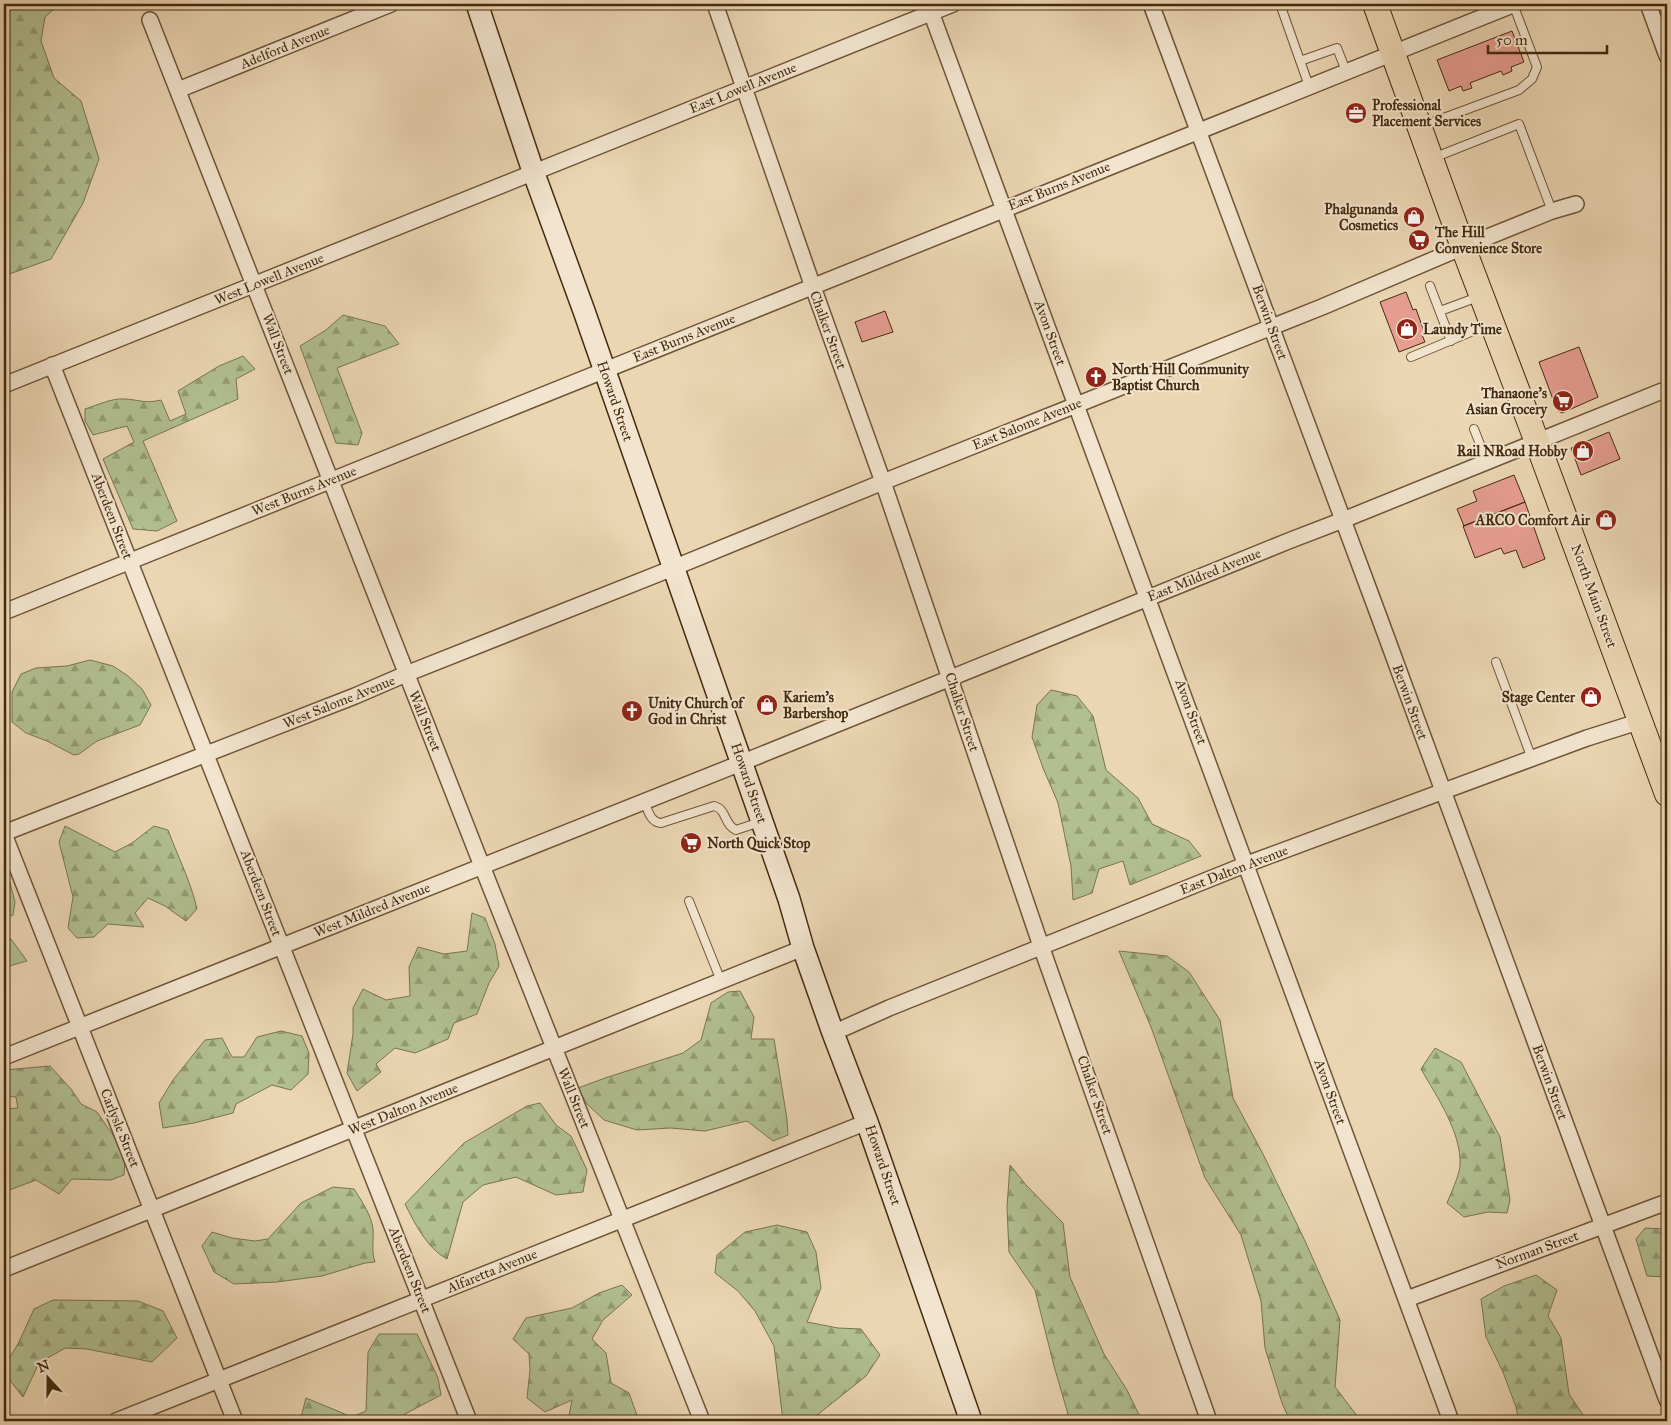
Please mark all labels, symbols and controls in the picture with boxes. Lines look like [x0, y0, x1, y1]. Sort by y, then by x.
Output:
street label: Adelford Avenue [237, 21, 332, 73]
scale bar [1488, 22, 1607, 54]
text: 50 m [1496, 31, 1528, 49]
street label: East Lowell Avenue [687, 59, 799, 117]
place label: Professional Placement Services [1372, 97, 1481, 130]
office icon: Professional Placement Services [1344, 101, 1368, 125]
street label: East Burns Avenue [1005, 158, 1113, 214]
place label: Phalgunanda Cosmetics [1324, 201, 1399, 234]
shop icon: Phalgunanda Cosmetics [1402, 205, 1426, 229]
place label: The Hill Convenience Store [1434, 224, 1542, 257]
supermarket icon: The Hill Convenience Store [1407, 228, 1431, 252]
street label: West Lowell Avenue [212, 249, 326, 309]
street label: Berwin Street [1249, 282, 1291, 362]
street label: Chalker Street [806, 288, 850, 372]
street label: Avon Street [1030, 297, 1070, 368]
street label: East Burns Avenue [630, 310, 738, 366]
street label: Wall Street [259, 311, 297, 377]
shop icon: Laundy Time [1395, 317, 1419, 341]
place label: Laundy Time [1423, 321, 1502, 339]
street label: Howard Street [593, 358, 637, 444]
place label: North Hill Community Baptist Church [1112, 361, 1250, 395]
church icon: North Hill Community Baptist Church [1084, 365, 1108, 389]
place label: Thanaone's Asian Grocery [1465, 385, 1548, 419]
supermarket icon: Thanaone's Asian Grocery [1551, 389, 1575, 413]
street label: East Salome Avenue [970, 394, 1084, 454]
shop icon: Rail NRoad Hobby [1571, 439, 1595, 463]
place label: Rail NRoad Hobby [1457, 443, 1568, 461]
street label: West Burns Avenue [249, 462, 359, 520]
street label: Aberdeen Street [87, 469, 136, 562]
shop icon: ARCO Comfort Air [1594, 508, 1618, 532]
place label: ARCO Comfort Air [1475, 512, 1591, 529]
street label: North Main Street [1567, 542, 1621, 650]
street label: East Mildred Avenue [1145, 544, 1263, 606]
street label: Berwin Street [1389, 662, 1431, 742]
street label: Chalker Street [941, 670, 983, 754]
street label: West Salome Avenue [281, 672, 398, 732]
street label: Avon Street [1171, 676, 1211, 747]
shop icon: Stage Center [1579, 685, 1603, 709]
street label: Wall Street [405, 688, 445, 754]
place label: Kariem's Barbershop [783, 689, 848, 723]
place label: Stage Center [1502, 689, 1576, 707]
shop icon: Kariem's Barbershop [755, 693, 779, 717]
place label: Unity Church of God in Christ [648, 695, 745, 728]
church icon: Unity Church of God in Christ [620, 699, 644, 723]
street label: Howard Street [727, 740, 771, 826]
supermarket icon: North Quick Stop [679, 831, 703, 855]
place label: North Quick Stop [707, 835, 811, 853]
street label: East Dalton Avenue [1178, 841, 1291, 898]
street label: Aberdeen Street [236, 846, 285, 939]
street label: West Mildred Avenue [311, 879, 433, 941]
street label: Berwin Street [1529, 1042, 1571, 1122]
street label: Chalker Street [1074, 1053, 1116, 1137]
street label: Avon Street [1310, 1056, 1350, 1127]
street label: Wall Street [554, 1065, 594, 1131]
street label: West Dalton Avenue [346, 1079, 461, 1139]
street label: Carlysle Street [97, 1086, 143, 1170]
street label: Howard Street [861, 1122, 905, 1208]
street label: Aberdeen Street [385, 1224, 435, 1316]
street label: Norman Street [1493, 1227, 1581, 1273]
street label: Alfaretta Avenue [444, 1245, 540, 1297]
north arrow [22, 1352, 72, 1402]
text: N [35, 1356, 52, 1376]

